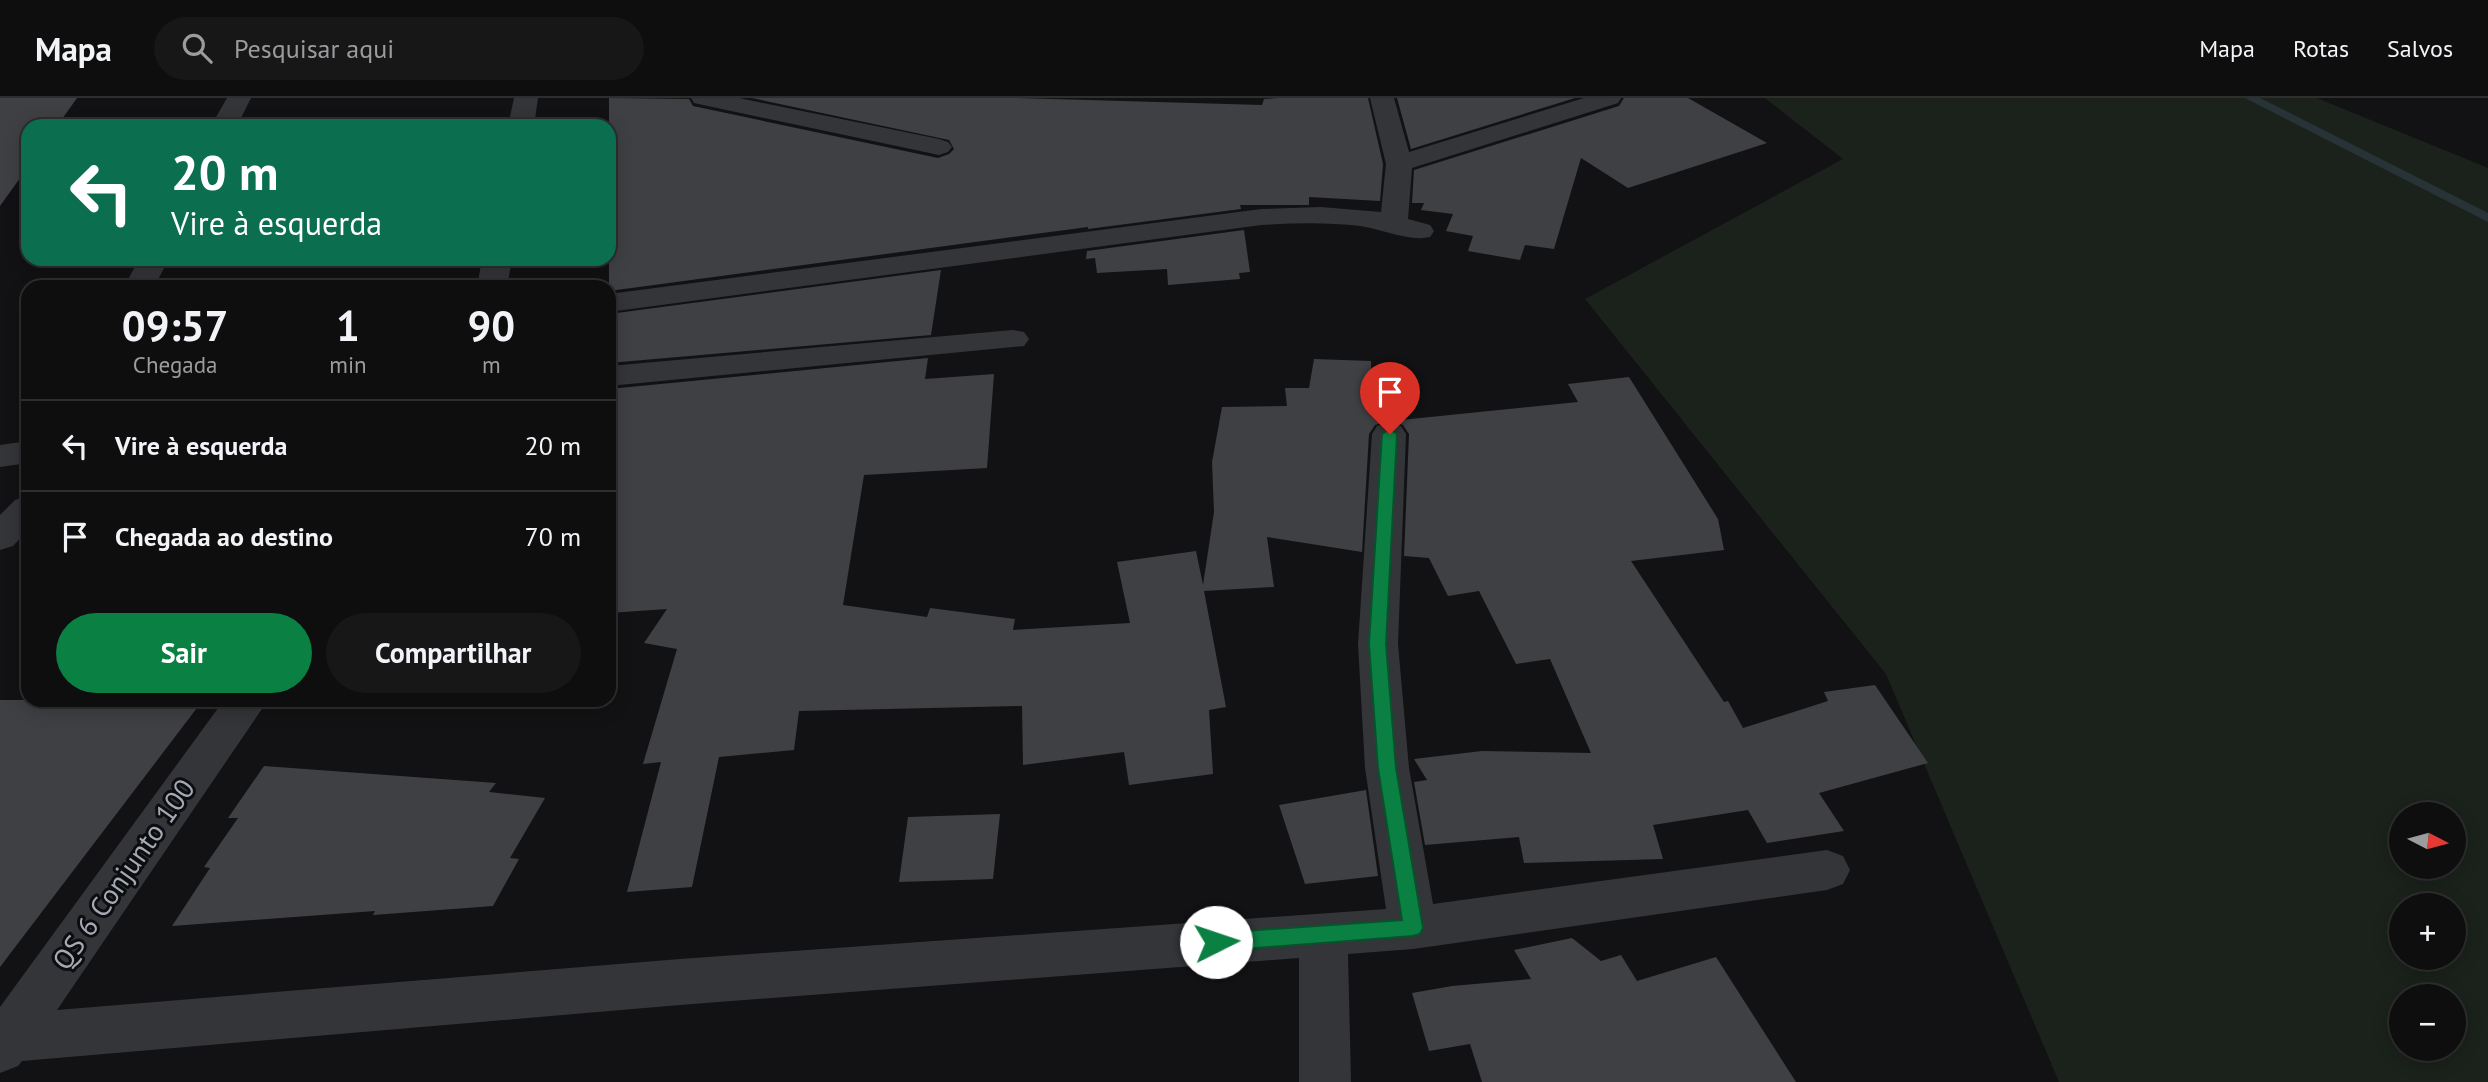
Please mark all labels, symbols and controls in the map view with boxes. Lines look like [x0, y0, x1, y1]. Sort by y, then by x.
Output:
search box [154, 17, 644, 80]
text: Mapa [35, 27, 112, 70]
icon: search [178, 29, 216, 67]
text: Pesquisar aqui [234, 32, 394, 65]
text: Mapa [2199, 33, 2255, 64]
text: Rotas [2293, 33, 2349, 64]
text: Salvos [2387, 33, 2453, 64]
text: 20 m [171, 140, 278, 204]
icon: left [56, 147, 147, 238]
text: Vire à esquerda [171, 202, 382, 244]
text: 09:57 [122, 298, 228, 353]
text: 1 [336, 298, 360, 353]
text: 90 [468, 298, 515, 353]
text: Chegada [133, 350, 217, 379]
text: min [329, 350, 367, 379]
text: m [482, 350, 501, 379]
pin [1360, 362, 1420, 434]
icon: arrive [1371, 373, 1409, 411]
icon: left [56, 427, 94, 465]
text: Vire à esquerda [115, 429, 287, 462]
text: 20 m [525, 429, 581, 462]
icon: arrive [56, 518, 94, 556]
text: Chegada ao destino [115, 520, 333, 553]
text: 70 m [525, 520, 581, 553]
button: Sair [56, 613, 312, 693]
button: Compartilhar [326, 613, 581, 693]
street label: QS 6 Conjunto 100 [43, 771, 203, 977]
north arrow [2389, 802, 2466, 878]
map controls [2389, 802, 2466, 1061]
button: + [2389, 893, 2466, 970]
position arrow [1179, 905, 1253, 979]
button: − [2389, 984, 2466, 1061]

